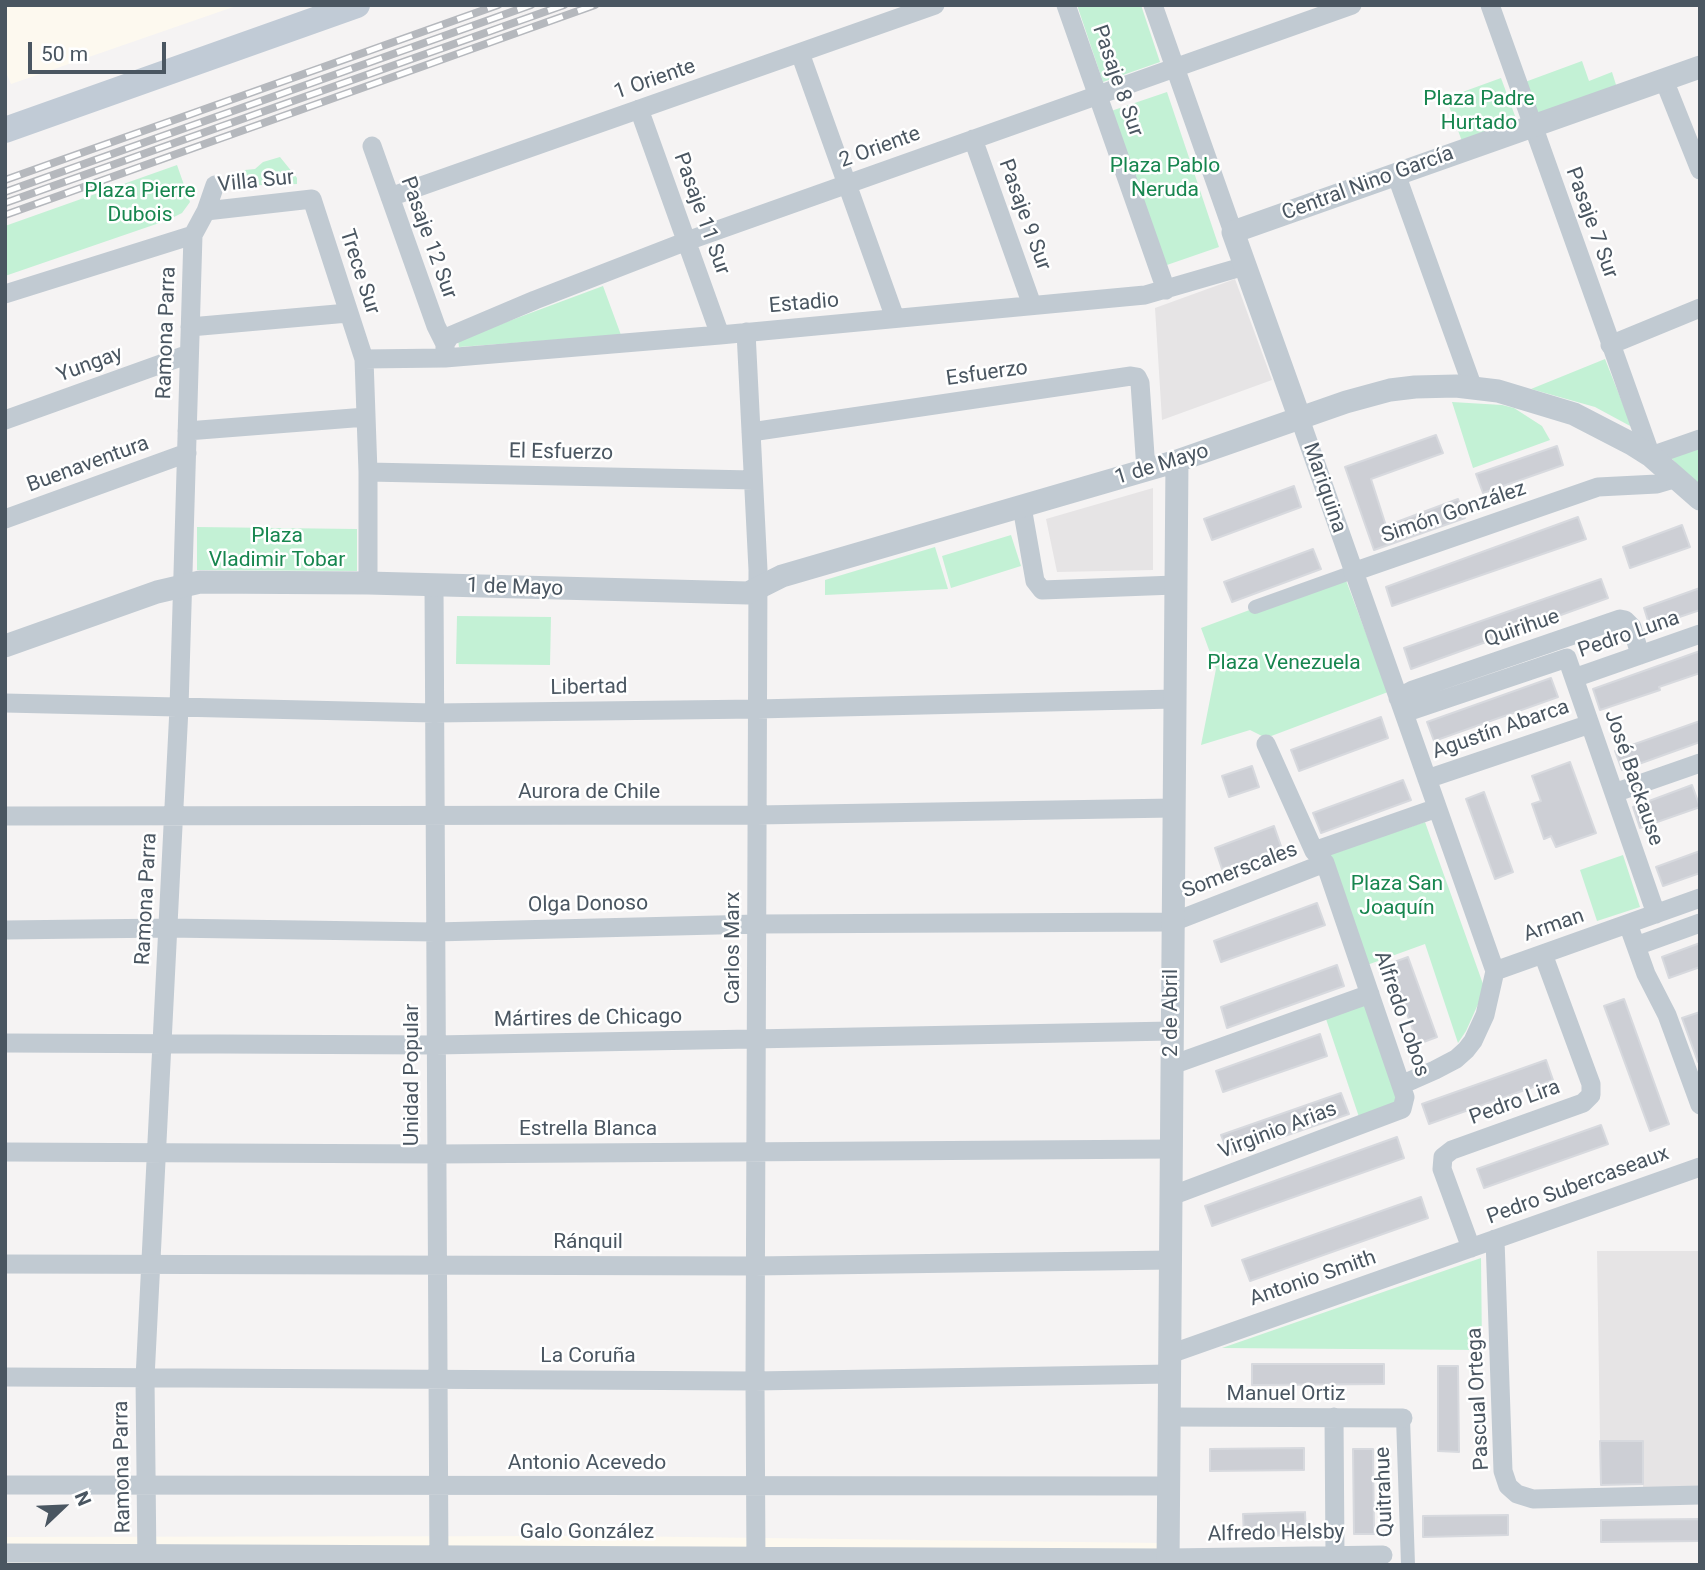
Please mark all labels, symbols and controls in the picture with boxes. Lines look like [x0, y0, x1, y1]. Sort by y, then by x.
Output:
street label: Pasaje 8 Sur [1086, 22, 1148, 140]
scale bar [32, 28, 170, 72]
text: 50 m [41, 42, 88, 66]
street label: 1 Oriente [611, 54, 699, 106]
park label: Plaza Padre Hurtado [1423, 87, 1535, 137]
street label: 2 Oriente [836, 122, 924, 174]
street label: Central Nino García [1279, 141, 1457, 227]
street label: Pasaje 11 Sur [667, 149, 735, 279]
park label: Plaza Pablo Neruda [1110, 154, 1220, 204]
street label: Pasaje 9 Sur [992, 156, 1056, 274]
street label: Pasaje 7 Sur [1559, 164, 1623, 282]
street label: Villa Sur [217, 165, 295, 199]
street label: Pasaje 12 Sur [394, 173, 462, 303]
park label: Plaza Pierre Dubois [84, 179, 196, 229]
street label: Trece Sur [333, 226, 385, 318]
street label: Ramona Parra [152, 266, 182, 400]
street label: Estadio [768, 288, 840, 320]
street label: Yungay [54, 341, 126, 389]
street label: Esfuerzo [945, 356, 1029, 392]
street label: Buenaventura [24, 431, 152, 499]
street label: El Esfuerzo [509, 439, 613, 467]
street label: 1 de Mayo [1112, 439, 1212, 491]
street label: Mariquina [1297, 440, 1351, 536]
street label: Simón González [1378, 476, 1530, 550]
park label: Plaza Vladimir Tobar [209, 524, 345, 574]
street label: 1 de Mayo [466, 574, 564, 602]
street label: Quirihue [1481, 604, 1563, 654]
street label: Pedro Luna [1575, 606, 1683, 664]
park label: Plaza Venezuela [1207, 651, 1361, 677]
street label: Libertad [550, 675, 628, 701]
street label: Agustín Abarca [1429, 695, 1573, 765]
street label: José Backause [1598, 707, 1668, 849]
street label: Aurora de Chile [518, 780, 660, 806]
street label: Ramona Parra [131, 832, 163, 966]
street label: Somerscales [1179, 837, 1301, 905]
park label: Plaza San Joaquín [1351, 872, 1443, 922]
street label: Olga Donoso [528, 891, 648, 919]
street label: Carlos Marx [721, 892, 747, 1004]
street label: Arman [1520, 904, 1588, 948]
street label: Alfredo Lobos [1368, 948, 1434, 1080]
street label: 2 de Abril [1159, 969, 1185, 1057]
street label: Unidad Popular [400, 1004, 426, 1146]
street label: Mártires de Chicago [494, 1005, 682, 1033]
street label: Pedro Lira [1466, 1075, 1564, 1131]
street label: Virginio Arias [1215, 1097, 1341, 1165]
street label: Estrella Blanca [519, 1117, 657, 1143]
street label: Pedro Subercaseaux [1484, 1141, 1672, 1231]
street label: Ránquil [553, 1230, 623, 1256]
street label: Antonio Smith [1246, 1246, 1380, 1312]
street label: Pascual Ortega [1463, 1327, 1495, 1471]
street label: La Coruña [540, 1344, 636, 1370]
street label: Manuel Ortiz [1227, 1382, 1345, 1408]
street label: Ramona Parra [109, 1400, 137, 1534]
street label: Quitrahue [1371, 1446, 1399, 1538]
street label: Antonio Acevedo [508, 1451, 666, 1477]
north arrow [28, 1472, 98, 1542]
text: N [70, 1488, 96, 1509]
street label: Galo González [520, 1520, 654, 1546]
street label: Alfredo Helsby [1207, 1520, 1345, 1548]

